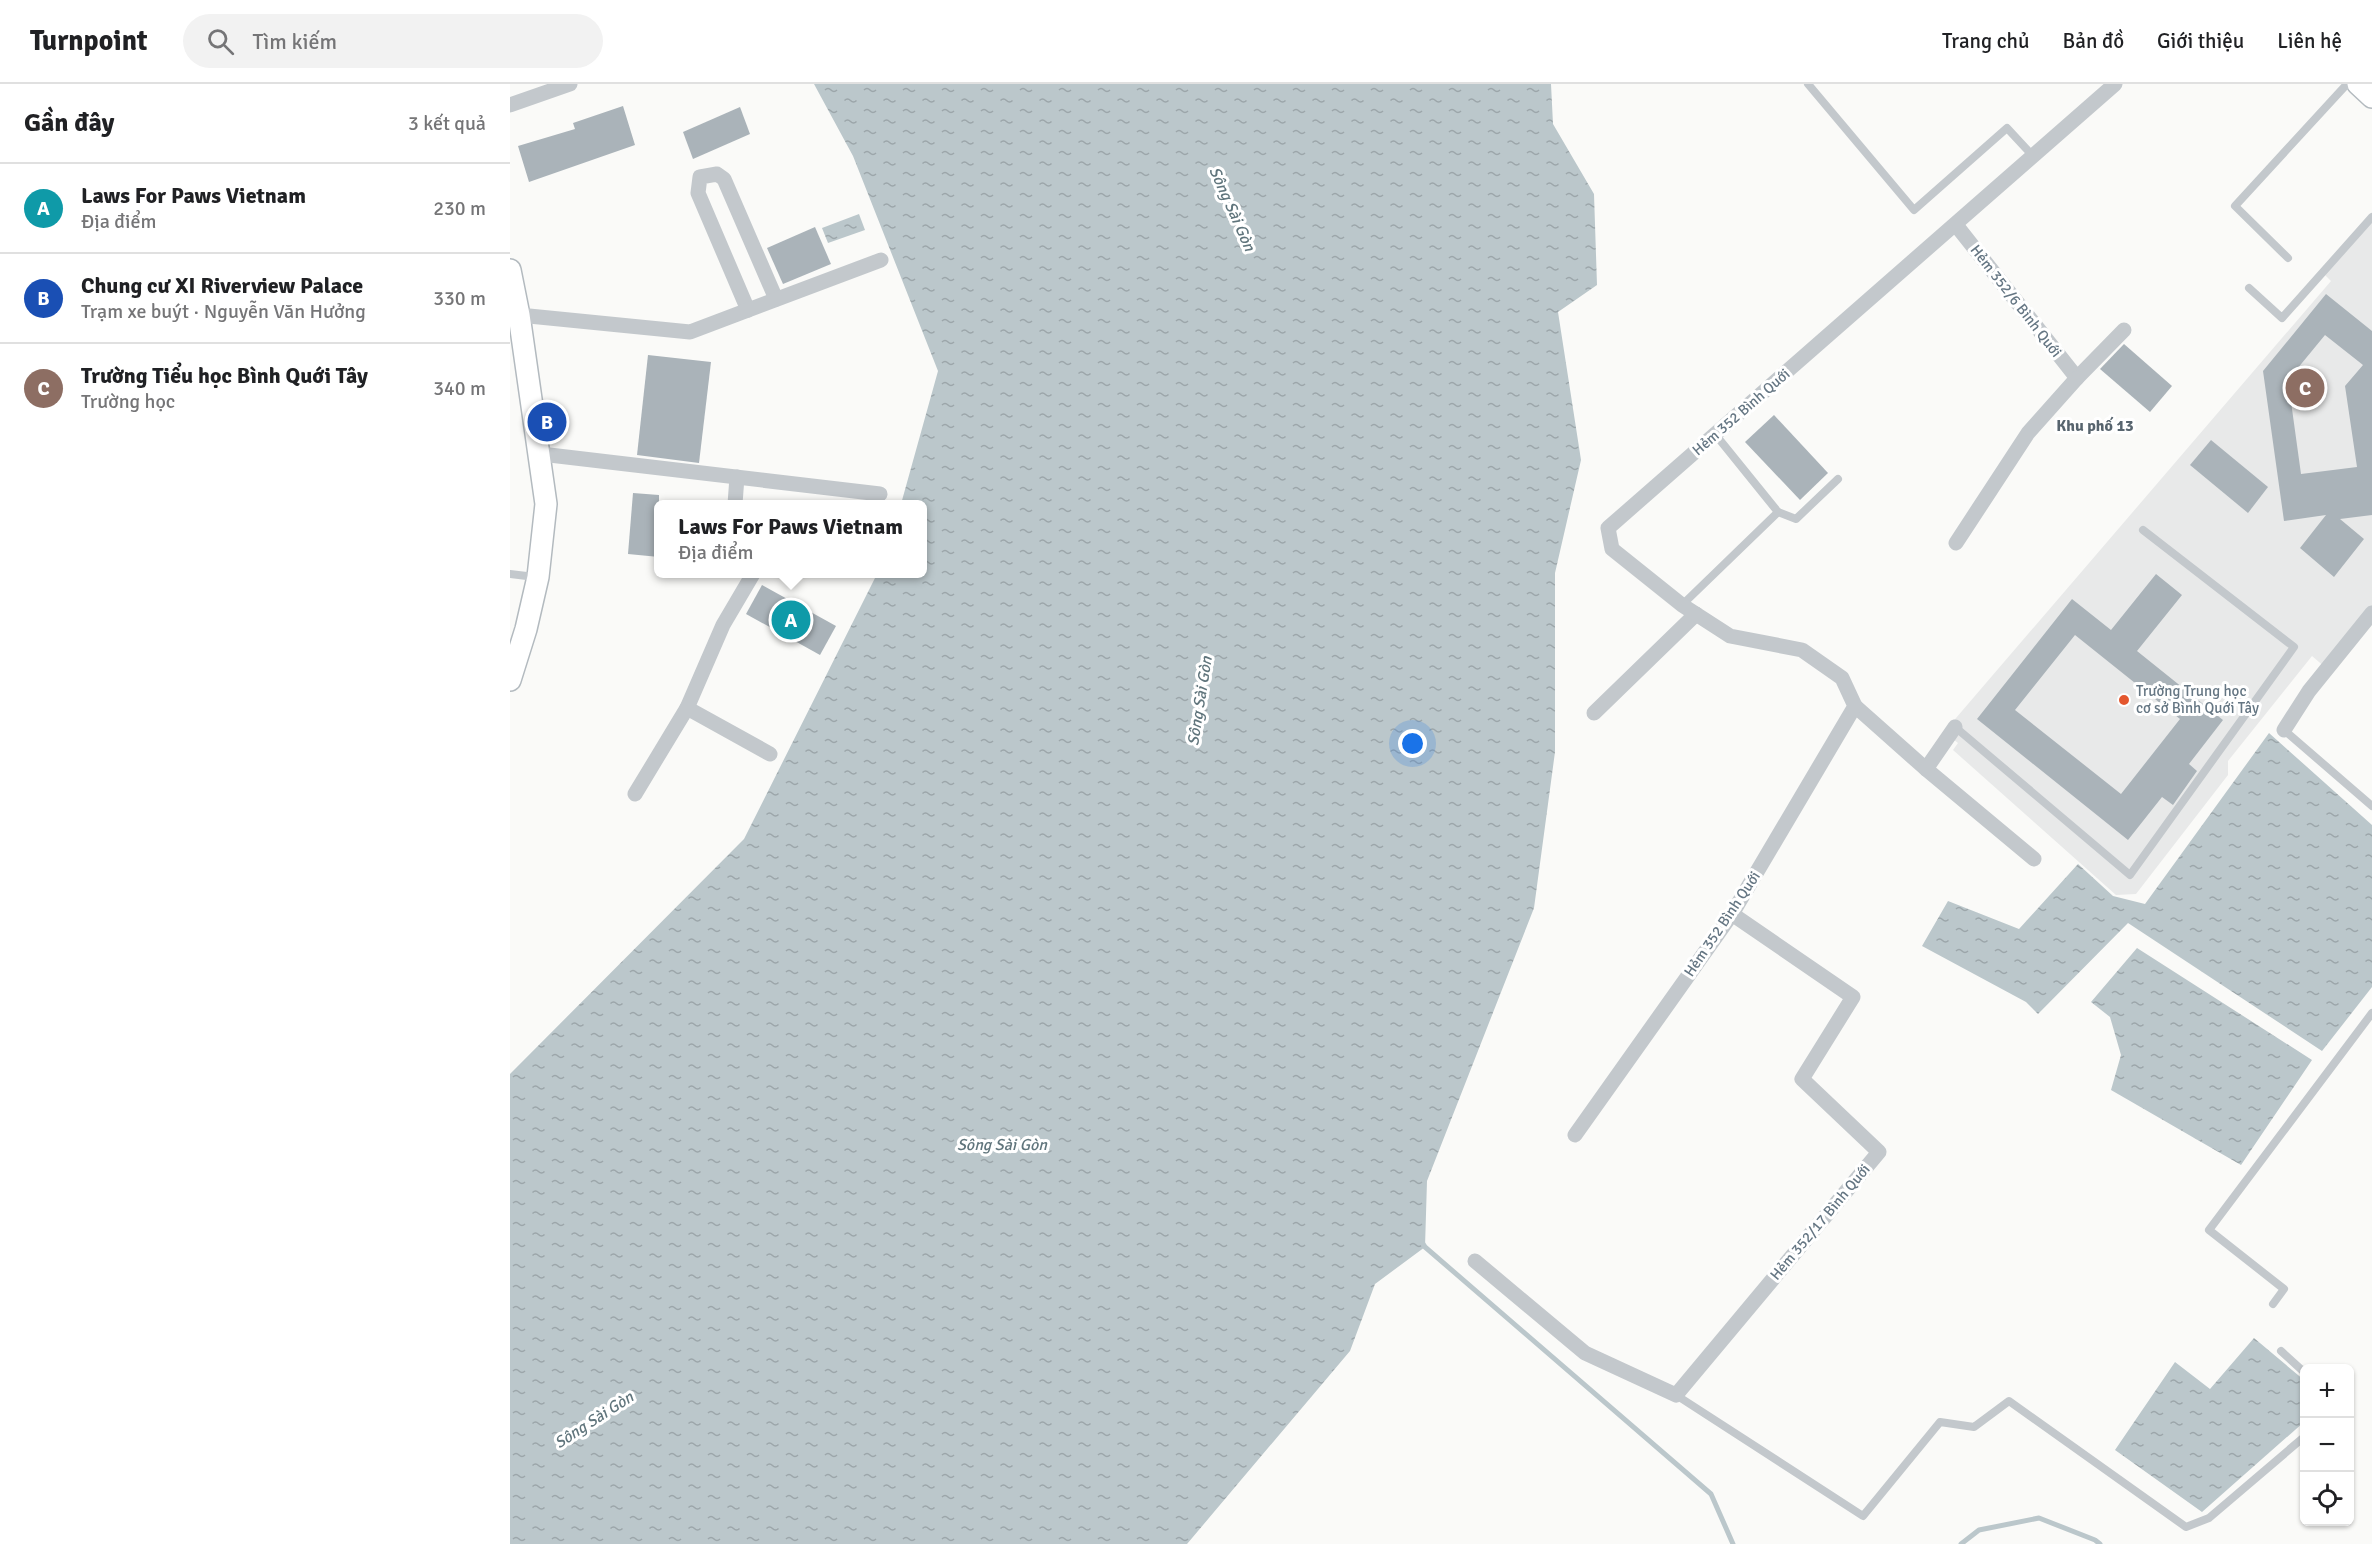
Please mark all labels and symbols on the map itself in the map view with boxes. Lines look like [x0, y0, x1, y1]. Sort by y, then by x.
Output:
water label: Sông Sài Gòn [1205, 164, 1260, 255]
street label: Hẻm 352/6 Bình Quới [1967, 241, 2065, 361]
street label: Hẻm 352 Bình Quới [1689, 365, 1793, 459]
pin: C [2286, 366, 2324, 410]
pin: B [528, 400, 567, 444]
district label: Khu phố 13 [2056, 416, 2134, 436]
pin: A [772, 598, 810, 642]
water label: Sông Sài Gòn [1183, 654, 1217, 747]
place label: Trường Trung học cơ sở Bình Quới Tây [2136, 682, 2259, 717]
marker: Trường Trung học cơ sở Bình Quới Tây [2117, 693, 2131, 707]
your location [1398, 729, 1427, 758]
street label: Hẻm 352 Bình Quới [1680, 868, 1764, 980]
water label: Sông Sài Gòn [957, 1135, 1048, 1155]
street label: Hẻm 352/17 Bình Quới [1766, 1160, 1874, 1284]
water label: Sông Sài Gòn [551, 1386, 638, 1453]

